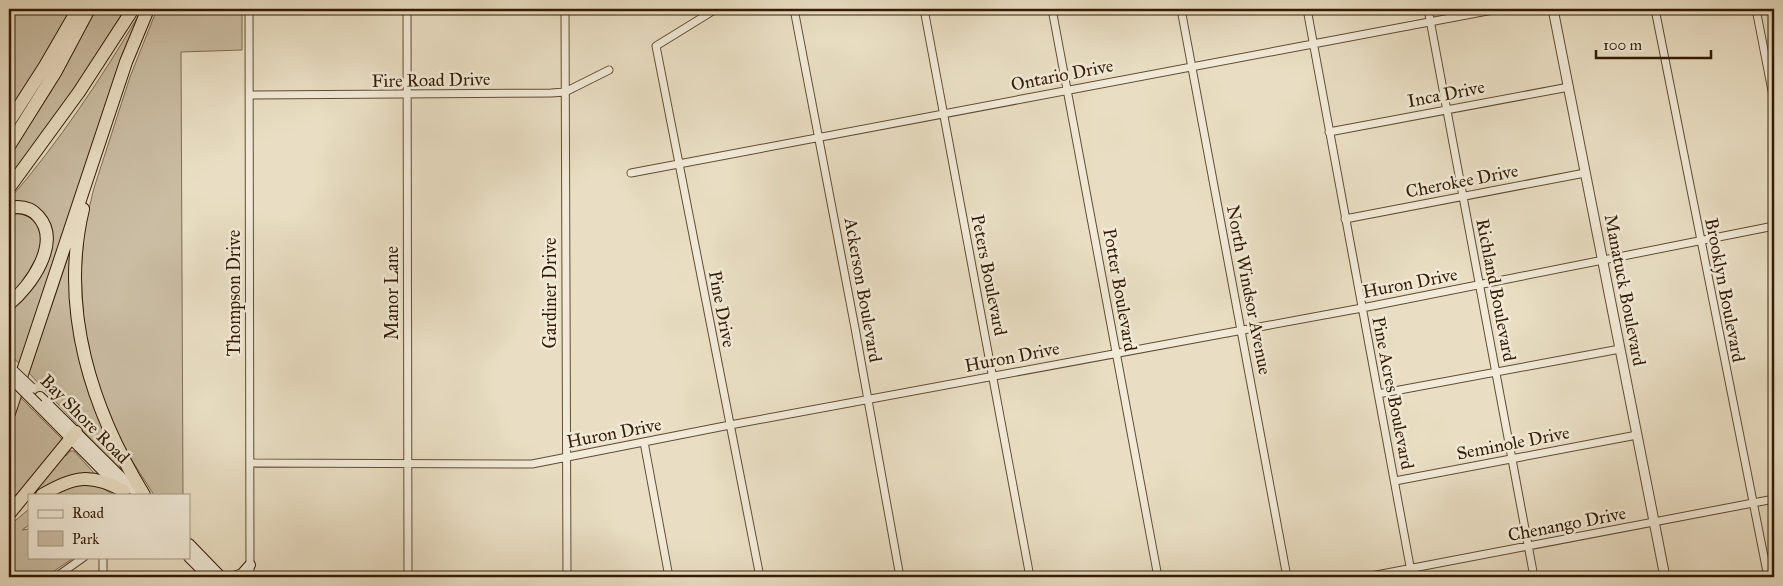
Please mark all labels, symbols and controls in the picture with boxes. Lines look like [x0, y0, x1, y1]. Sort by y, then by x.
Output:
scale bar [1596, 28, 1710, 60]
text: 100 m [1603, 36, 1643, 54]
street label: Ontario Drive [1009, 54, 1115, 96]
street label: Fire Road Drive [372, 68, 490, 92]
street label: Inca Drive [1406, 76, 1486, 112]
street label: Cherokee Drive [1404, 159, 1520, 203]
street label: North Windsor Avenue [1222, 203, 1276, 377]
street label: Peters Boulevard [966, 212, 1012, 338]
street label: Manatuck Boulevard [1599, 212, 1651, 368]
street label: Ackerson Boulevard [839, 215, 887, 364]
street label: Brooklyn Boulevard [1700, 216, 1750, 364]
street label: Richland Boulevard [1471, 217, 1521, 363]
street label: Potter Boulevard [1098, 227, 1142, 353]
street label: Thompson Drive [223, 230, 245, 356]
street label: Gardiner Drive [539, 238, 561, 348]
street label: Manor Lane [381, 246, 403, 340]
street label: Huron Drive [1361, 263, 1459, 303]
street label: Pine Drive [704, 269, 740, 349]
street label: Pine Acres Boulevard [1367, 315, 1419, 471]
street label: Huron Drive [963, 337, 1061, 377]
street label: Bay Shore Road [36, 370, 134, 468]
street label: Huron Drive [565, 413, 663, 453]
street label: Seminole Drive [1455, 421, 1571, 465]
legend [28, 494, 190, 558]
street label: Chenango Drive [1506, 502, 1628, 547]
text: Road [72, 504, 104, 522]
text: Park [72, 530, 99, 548]

